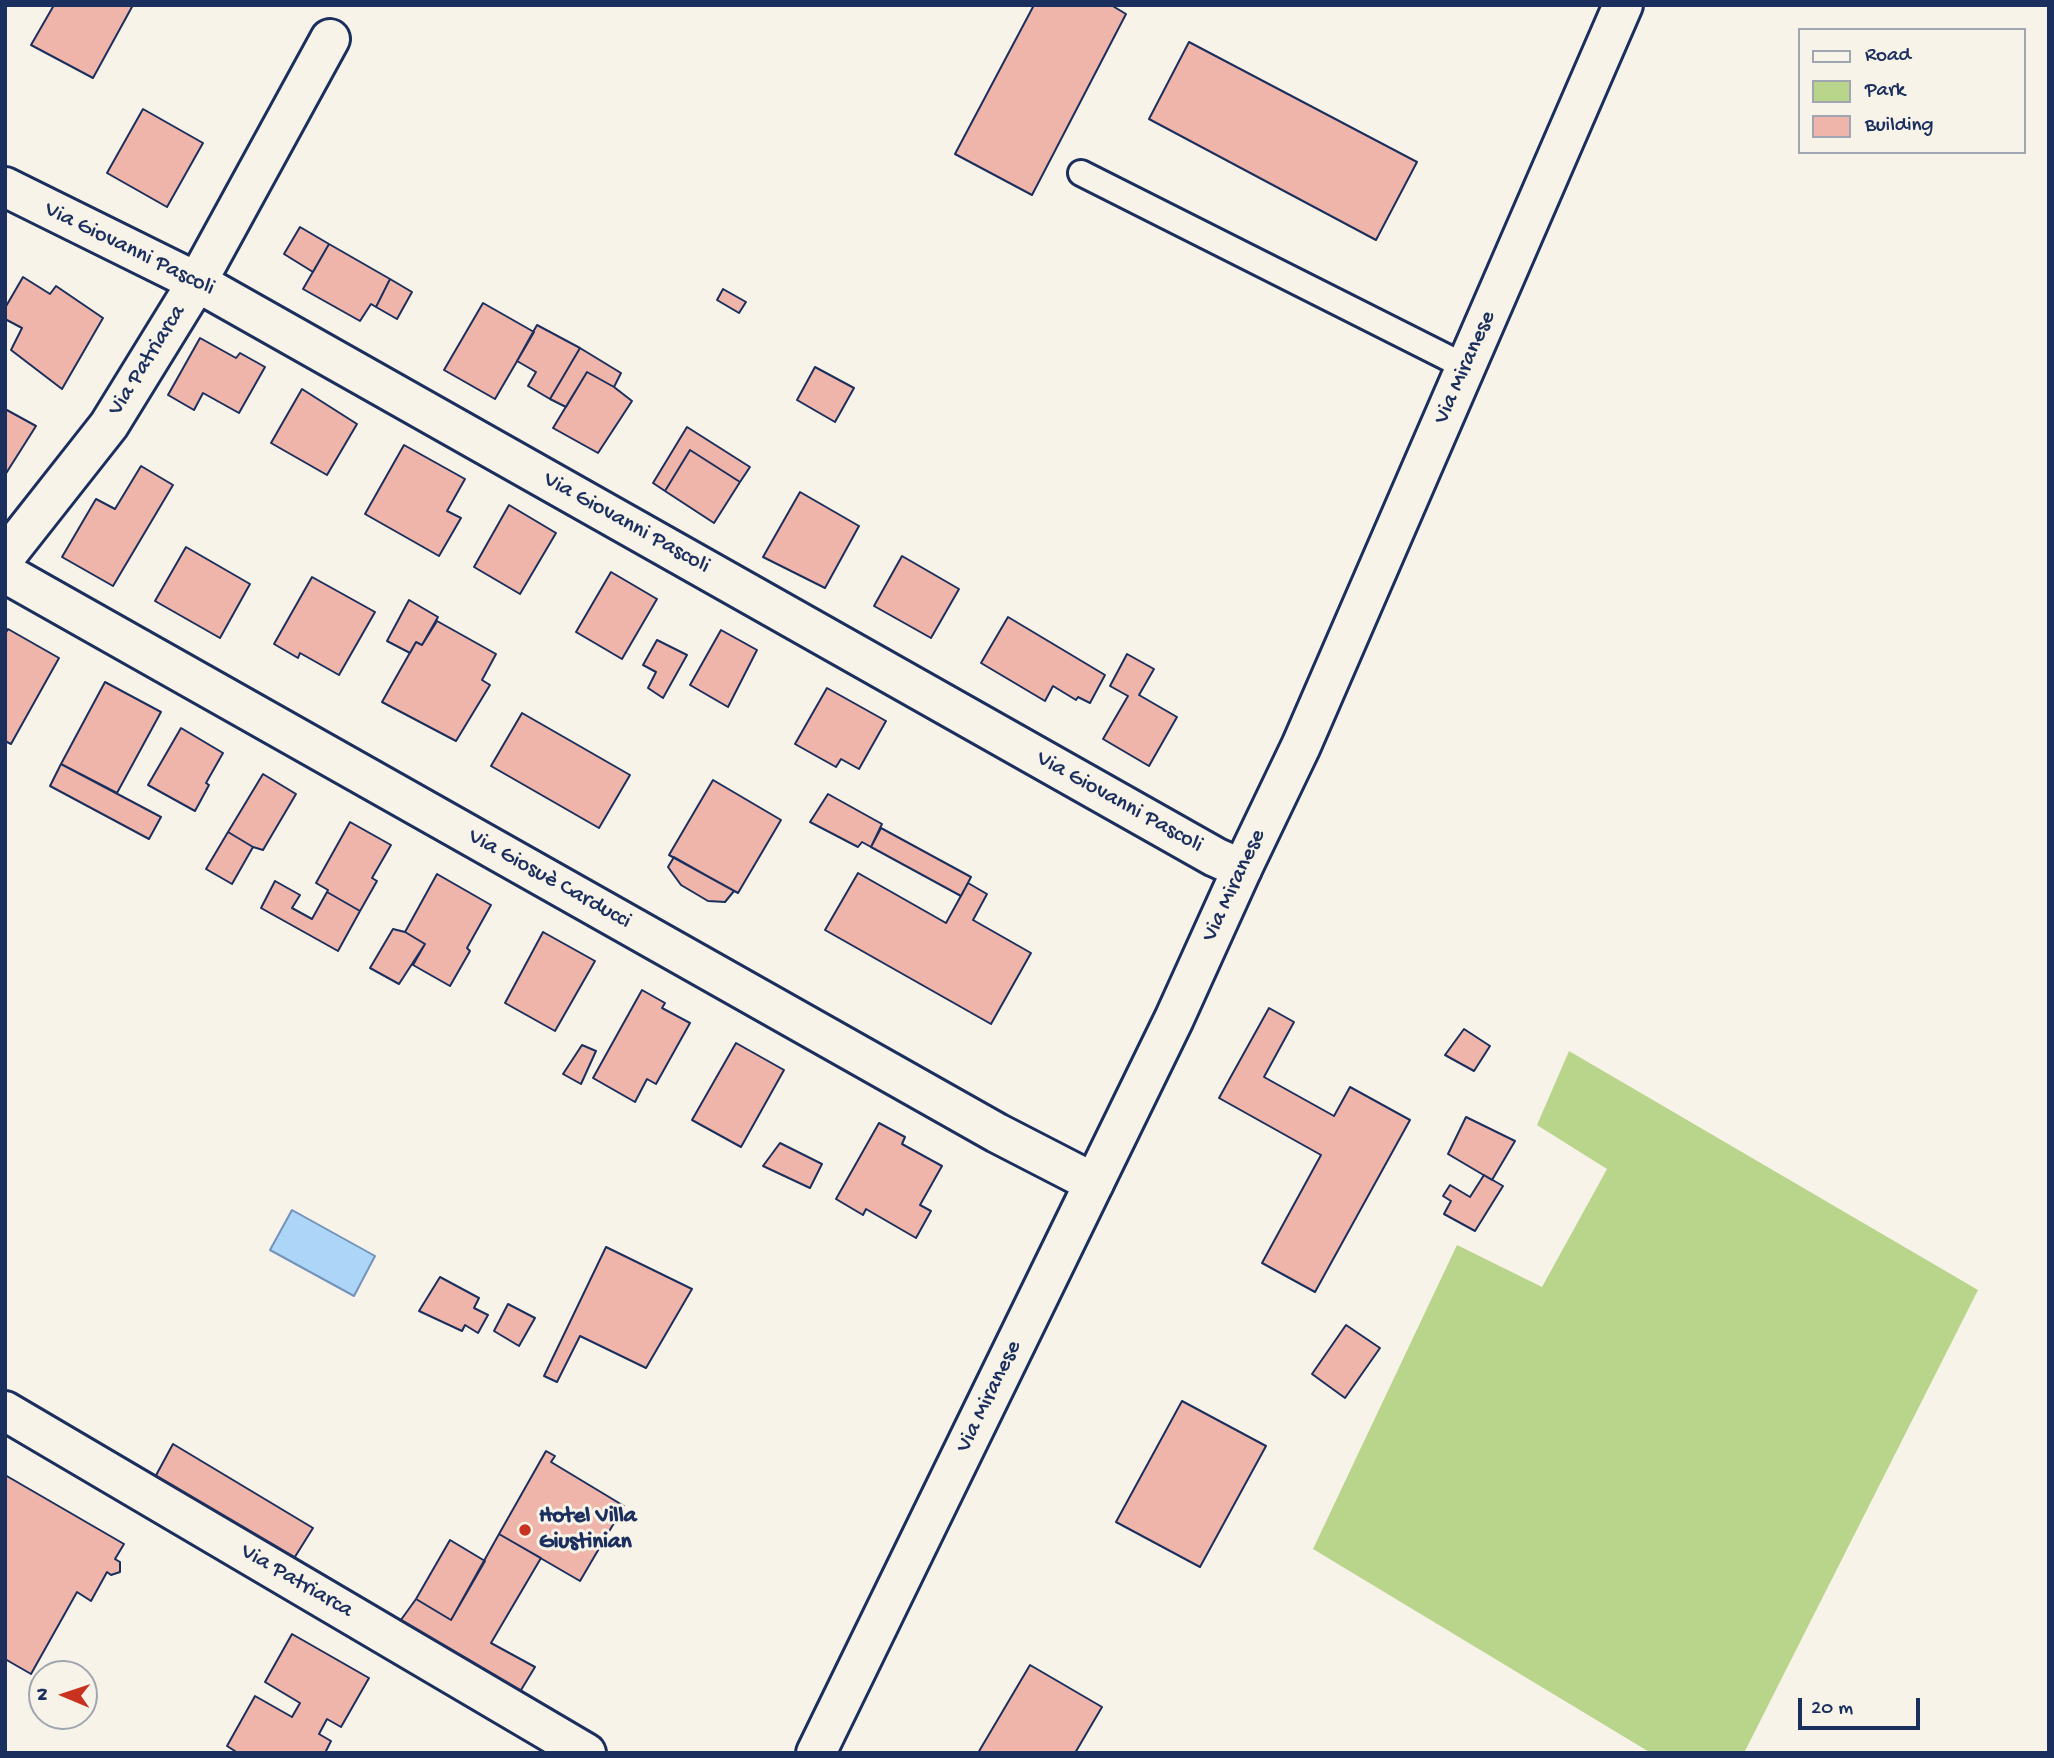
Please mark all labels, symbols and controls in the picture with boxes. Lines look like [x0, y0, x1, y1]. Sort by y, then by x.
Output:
legend [1798, 28, 2026, 154]
text: Road [1865, 44, 1911, 69]
text: Park [1865, 79, 1905, 104]
text: Building [1865, 114, 1934, 139]
street label: Via Giovanni Pascoli [39, 197, 219, 303]
street label: Via Patriarca [103, 300, 193, 422]
street label: Via Miranese [1429, 307, 1503, 429]
street label: Via Giovanni Pascoli [538, 467, 714, 581]
street label: Via Giovanni Pascoli [1031, 746, 1207, 860]
street label: Via Giosuè Carducci [463, 824, 635, 936]
street label: Via Miranese [1197, 825, 1273, 947]
street label: Via Miranese [951, 1337, 1029, 1457]
place label: Hotel Villa Giustinian [539, 1503, 637, 1557]
marker: Hotel Villa Giustinian [517, 1522, 533, 1538]
street label: Via Patriarca [235, 1539, 357, 1625]
north arrow [28, 1660, 98, 1730]
scale bar [1802, 1684, 1924, 1728]
text: N [32, 1688, 55, 1701]
text: 20 m [1811, 1697, 1853, 1722]

